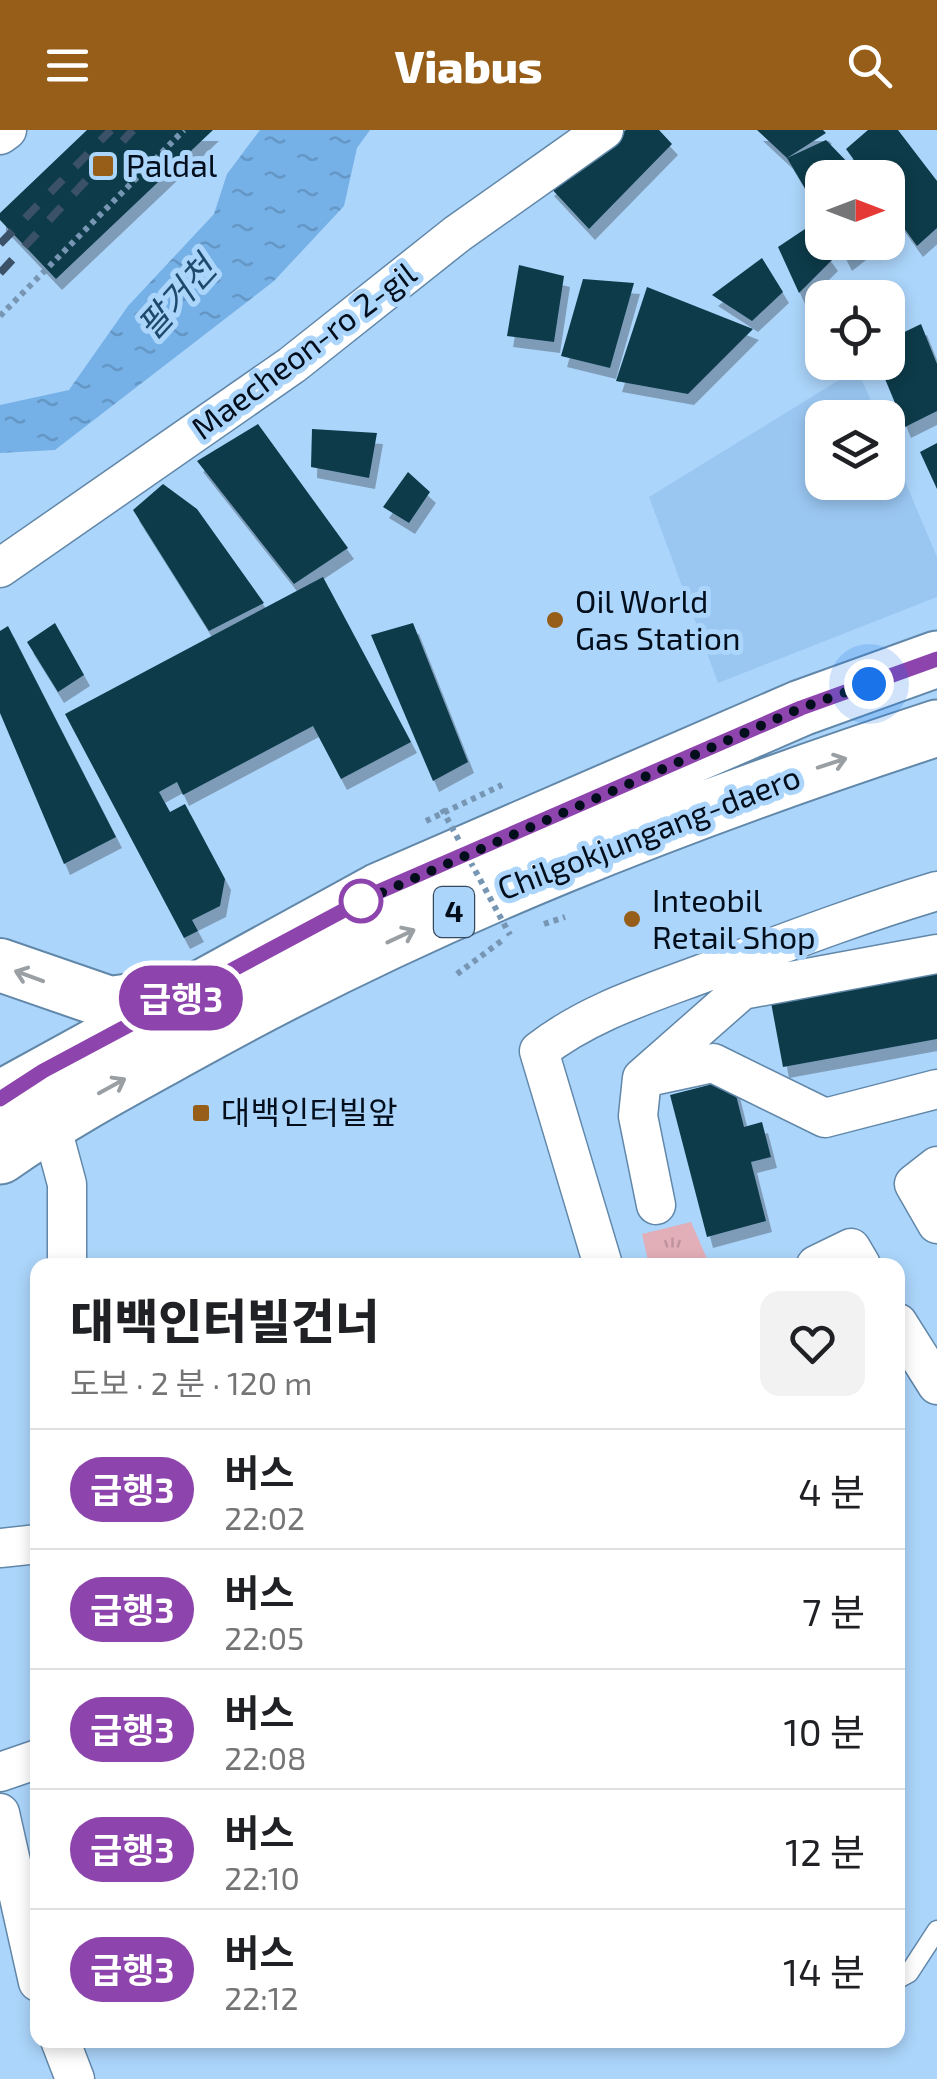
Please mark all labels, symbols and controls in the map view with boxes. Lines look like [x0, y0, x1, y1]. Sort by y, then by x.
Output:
icon: menu [40, 38, 95, 93]
text: Viabus [395, 38, 542, 92]
icon: search [842, 38, 897, 93]
place label: Paldal [126, 145, 218, 183]
marker: Paldal [90, 153, 116, 179]
north arrow [805, 160, 905, 260]
map controls [805, 160, 905, 500]
water label: 팔거천 [128, 244, 226, 347]
street label: Maecheon-ro 2-gil [183, 252, 423, 446]
button: locate [805, 280, 905, 380]
button: layers [805, 400, 905, 500]
place label: Oil World Gas Station [575, 581, 740, 656]
marker: Oil World Gas Station [544, 609, 566, 631]
your location [844, 659, 894, 709]
one-way arrow [815, 752, 847, 770]
street label: Chilgokjungang-daero [492, 756, 805, 907]
unlabelled marker [340, 880, 382, 922]
place label: Inteobil Retail Shop [652, 880, 816, 955]
road number: 4 [434, 887, 474, 937]
marker: Inteobil Retail Shop [621, 908, 643, 930]
one-way arrow [385, 926, 415, 945]
one-way arrow [14, 966, 45, 984]
line badge: 급행3 [124, 966, 238, 1030]
text: 급행3 [139, 977, 223, 1019]
one-way arrow [97, 1075, 127, 1095]
place label: 대백인터빌앞 [221, 1092, 398, 1130]
marker: 대백인터빌앞 [190, 1102, 212, 1124]
text: 대백인터빌건너 [70, 1291, 379, 1349]
button: heart [760, 1291, 865, 1396]
text: 도보 · 2 분 · 120 m [70, 1363, 312, 1401]
text: 버스 [224, 1449, 294, 1495]
text: 급행3 [90, 1468, 174, 1510]
text: 4 분 [798, 1468, 865, 1514]
text: 22:02 [224, 1498, 305, 1536]
text: 버스 [224, 1569, 294, 1615]
text: 급행3 [90, 1588, 174, 1630]
text: 7 분 [802, 1588, 865, 1634]
text: 22:05 [224, 1618, 304, 1656]
text: 버스 [224, 1689, 294, 1735]
text: 급행3 [90, 1708, 174, 1750]
text: 10 분 [784, 1708, 865, 1754]
text: 22:08 [224, 1738, 307, 1776]
text: 버스 [224, 1809, 294, 1855]
text: 급행3 [90, 1828, 174, 1870]
text: 12 분 [785, 1828, 865, 1874]
text: 22:10 [224, 1858, 300, 1896]
text: 버스 [224, 1929, 294, 1975]
text: 급행3 [90, 1948, 174, 1990]
text: 14 분 [783, 1948, 865, 1994]
text: 22:12 [224, 1978, 299, 2016]

